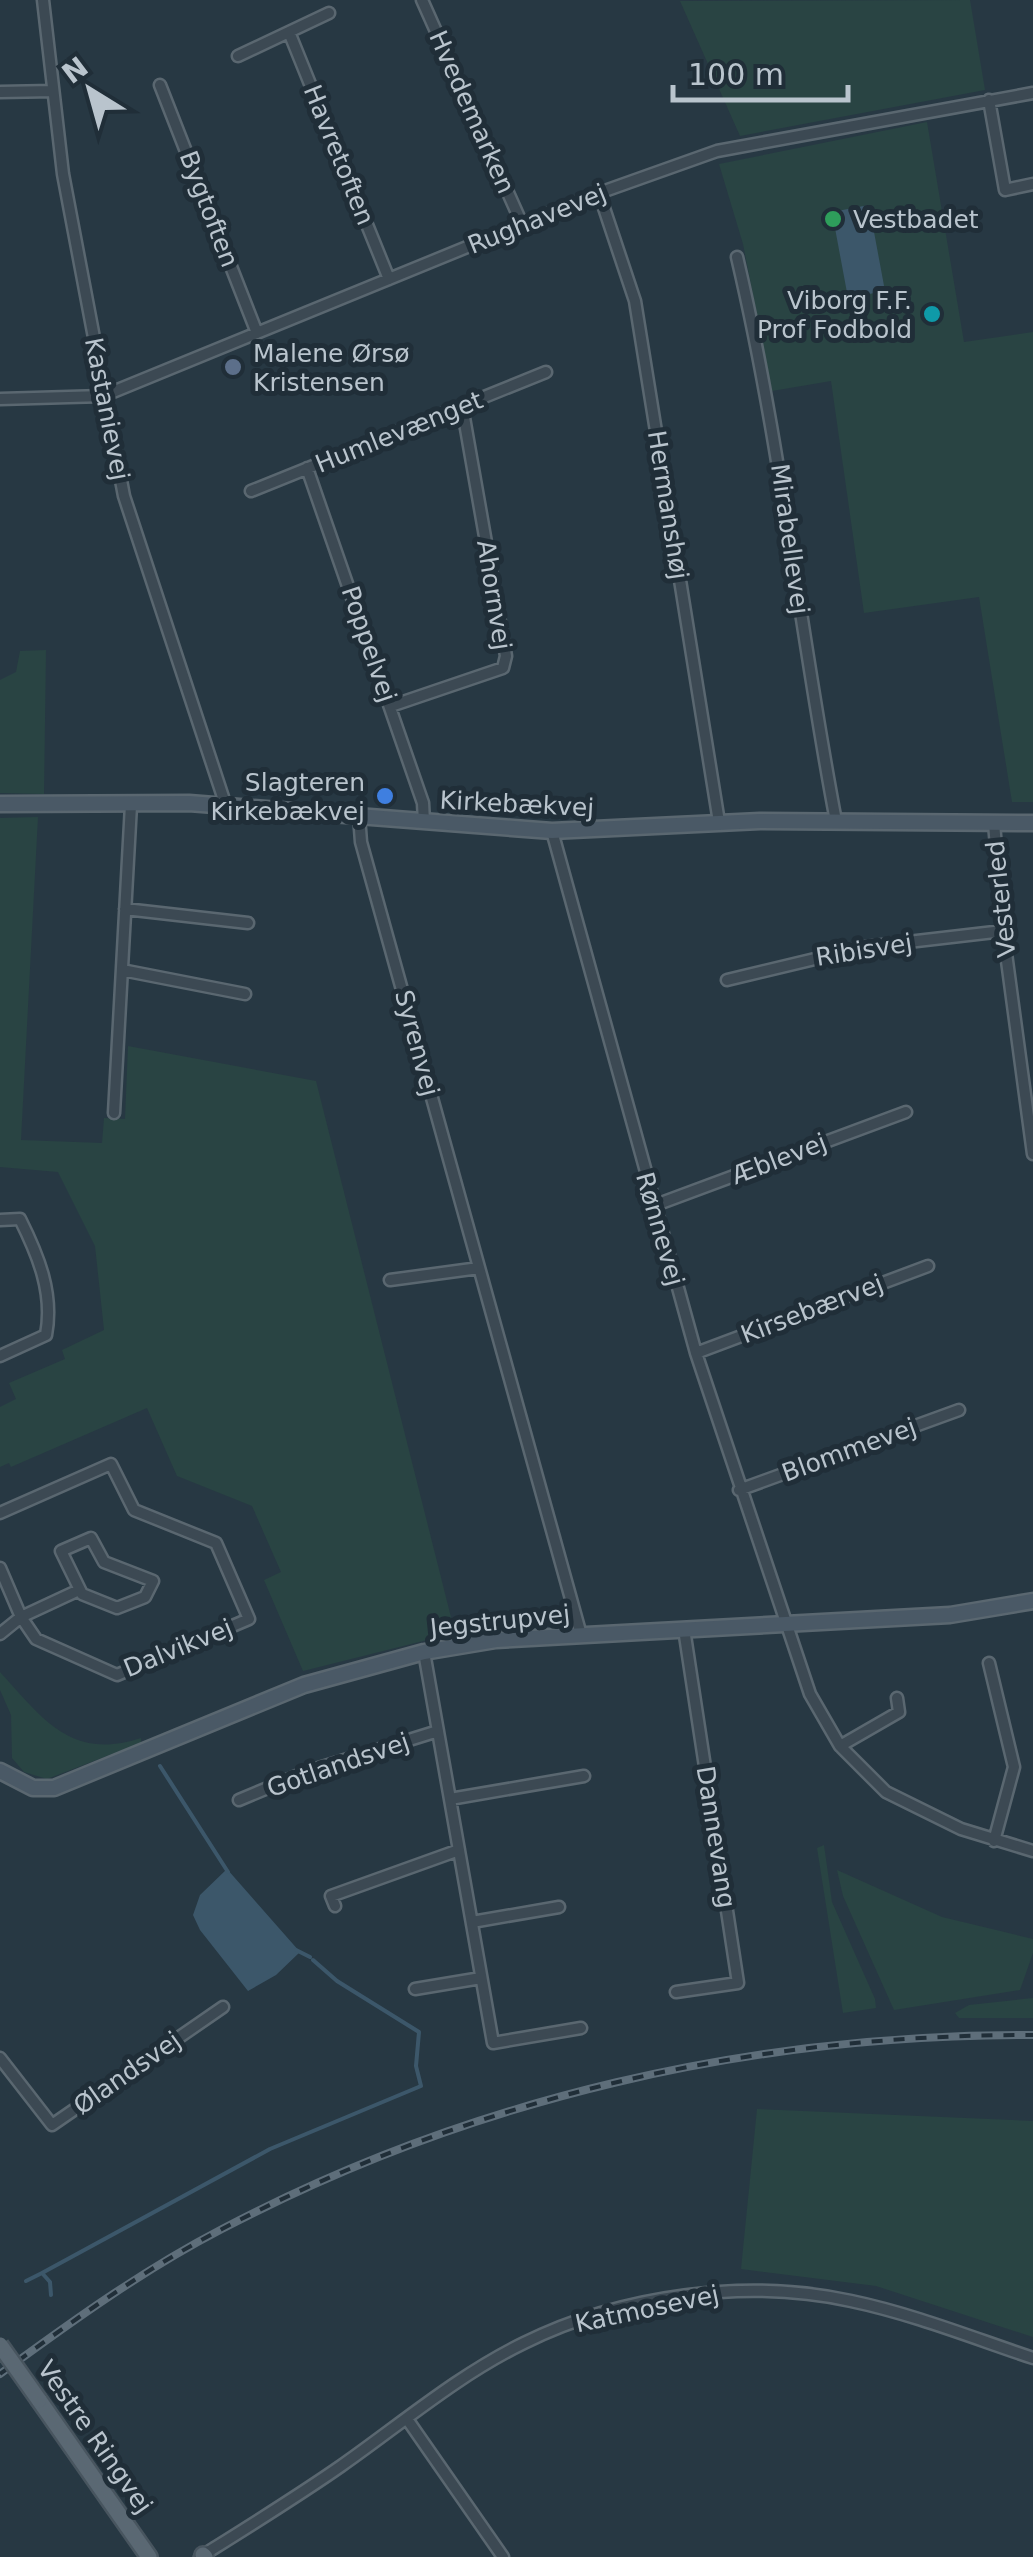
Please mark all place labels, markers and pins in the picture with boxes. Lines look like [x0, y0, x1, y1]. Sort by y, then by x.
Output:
place label: Vestbadet [853, 205, 979, 234]
marker: Vestbadet [822, 208, 844, 230]
place label: Viborg F.F. Prof Fodbold [757, 286, 912, 344]
marker: Viborg F.F. Prof Fodbold [921, 303, 943, 325]
place label: Malene Ørsø Kristensen [253, 339, 410, 397]
marker: Malene Ørsø Kristensen [222, 356, 244, 378]
place label: Slagteren Kirkebækvej [210, 768, 365, 826]
marker: Slagteren Kirkebækvej [374, 785, 396, 807]

